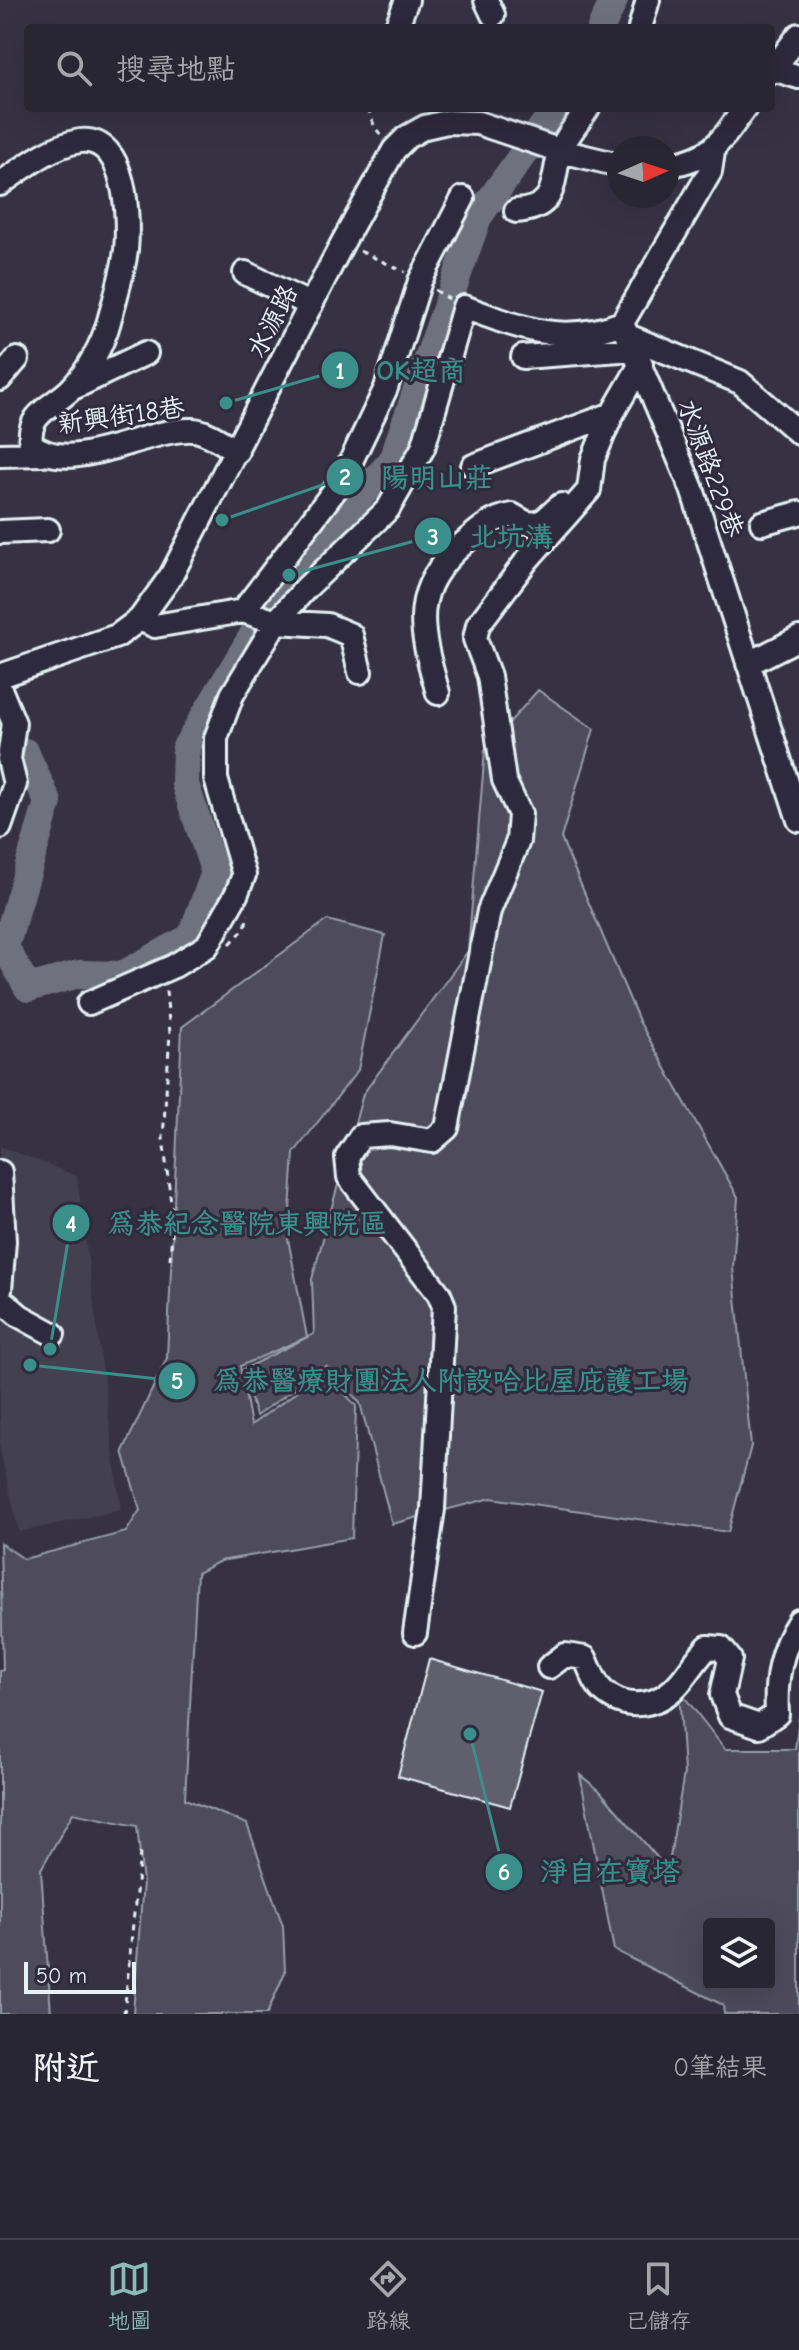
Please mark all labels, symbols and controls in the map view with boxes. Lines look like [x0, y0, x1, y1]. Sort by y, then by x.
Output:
search box [24, 24, 775, 112]
icon: search [52, 46, 96, 90]
text: 搜尋地點 [116, 52, 236, 87]
north arrow [607, 136, 679, 208]
street label: 水源路 [242, 280, 304, 363]
callout: OK超商 [320, 344, 482, 396]
text: OK超商 [376, 355, 466, 387]
text: 1 [335, 357, 345, 385]
street label: 新興街18巷 [56, 392, 186, 440]
street label: 水源路229巷 [671, 395, 749, 542]
callout: 陽明山莊 [325, 451, 509, 503]
text: 陽明山莊 [381, 462, 493, 494]
text: 2 [339, 463, 351, 491]
callout: 北坑溝 [413, 510, 569, 562]
text: 北坑溝 [469, 521, 553, 553]
text: 3 [427, 523, 439, 551]
callout: 為恭紀念醫院東興院區 [51, 1197, 403, 1249]
text: 為恭紀念醫院東興院區 [107, 1208, 387, 1240]
text: 4 [65, 1210, 77, 1238]
callout: 為恭醫療財團法人附設哈比屋庇護工場 [157, 1355, 705, 1407]
text: 為恭醫療財團法人附設哈比屋庇護工場 [213, 1365, 689, 1397]
text: 5 [171, 1367, 183, 1395]
callout: 淨自在寶塔 [484, 1846, 696, 1898]
text: 淨自在寶塔 [540, 1856, 680, 1888]
text: 6 [498, 1858, 510, 1886]
map controls [703, 1918, 775, 1990]
button: layers [703, 1918, 775, 1990]
scale bar [24, 1958, 136, 1994]
text: 50 m [36, 1963, 87, 1989]
text: 附近 [32, 2048, 100, 2088]
text: 0筆結果 [673, 2053, 767, 2083]
tab: 地圖 [107, 2257, 152, 2334]
tab: 路線 [366, 2257, 411, 2334]
tab: 已儲存 [625, 2257, 692, 2334]

